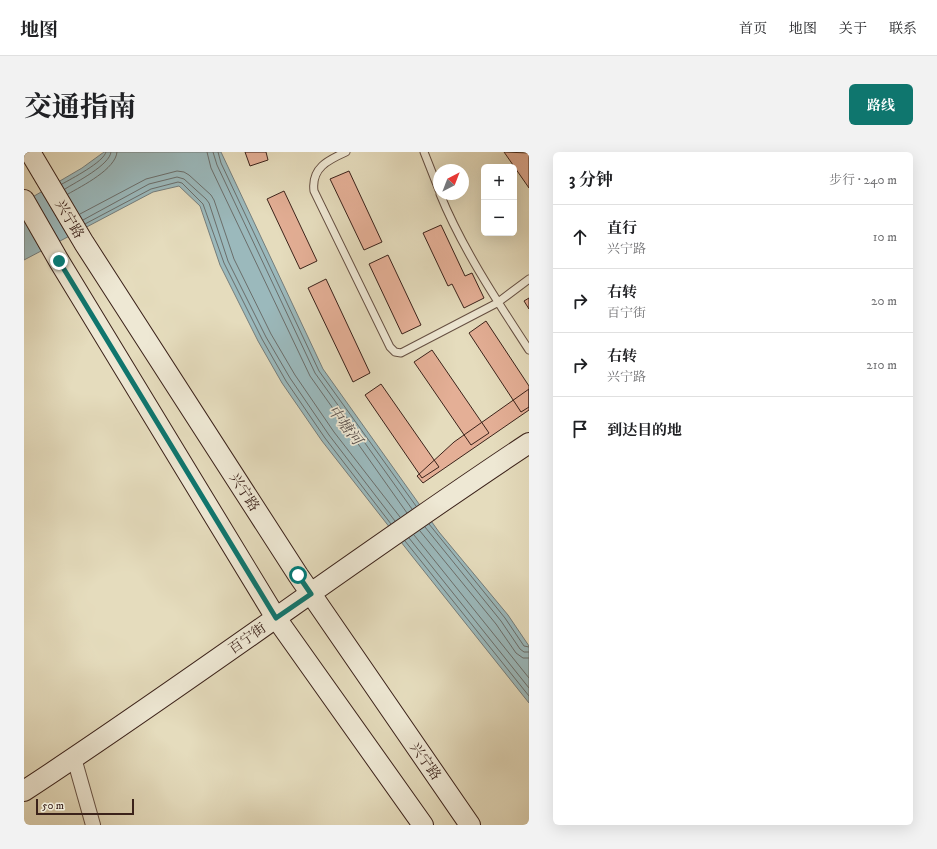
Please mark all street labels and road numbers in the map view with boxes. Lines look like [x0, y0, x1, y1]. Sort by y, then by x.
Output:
street label: 兴宁路 [51, 197, 88, 242]
street label: 兴宁路 [225, 470, 263, 515]
street label: 百宁街 [225, 619, 270, 658]
street label: 兴宁路 [406, 739, 445, 784]

